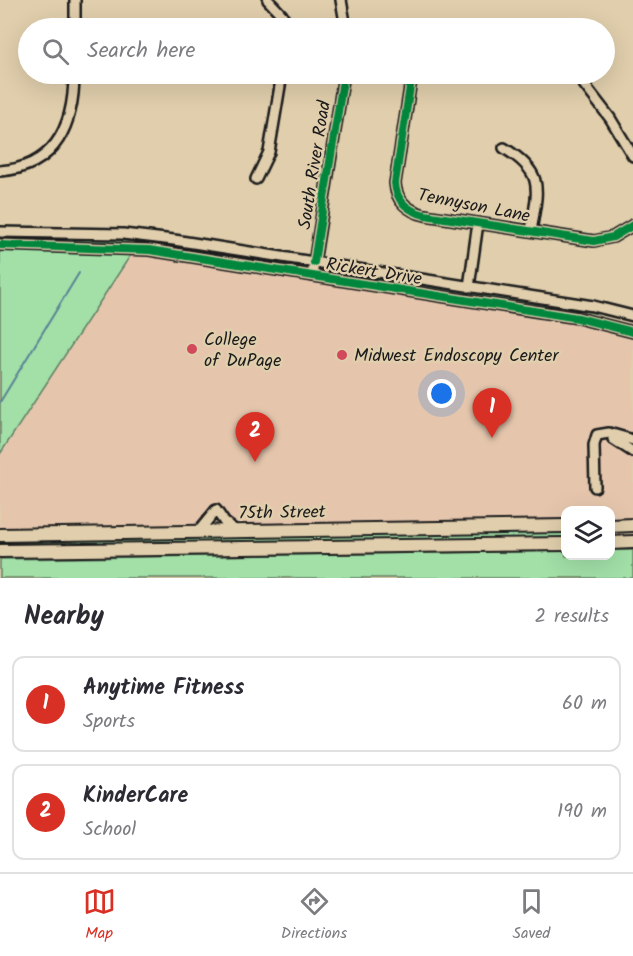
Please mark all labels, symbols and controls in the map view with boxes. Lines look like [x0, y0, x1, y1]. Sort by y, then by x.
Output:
search box [18, 18, 615, 84]
text: Search here [87, 34, 195, 69]
icon: search [39, 35, 72, 68]
street label: South River Road [291, 98, 340, 232]
street label: Tennyson Lane [415, 181, 532, 232]
street label: Rickert Drive [324, 251, 424, 294]
place label: College of DuPage [204, 326, 281, 376]
marker: College of DuPage [185, 342, 199, 356]
place label: Midwest Endoscopy Center [354, 342, 559, 371]
marker: Midwest Endoscopy Center [335, 348, 349, 362]
your location [427, 379, 456, 408]
pin: 1 [472, 388, 512, 438]
pin: 2 [236, 412, 274, 462]
street label: 75th Street [238, 498, 327, 529]
map controls [561, 506, 615, 560]
button: layers [561, 506, 615, 560]
text: Nearby [24, 596, 104, 638]
text: 2 results [534, 601, 609, 633]
text: Anytime Fitness [83, 671, 244, 706]
text: 1 [42, 688, 49, 720]
text: 60 m [562, 688, 607, 720]
text: Sports [83, 706, 135, 738]
text: KinderCare [83, 779, 188, 814]
text: 2 [40, 796, 51, 828]
text: 190 m [557, 796, 607, 828]
text: School [83, 814, 136, 846]
tab: Map [83, 885, 116, 946]
tab: Directions [281, 885, 347, 946]
tab: Saved [512, 885, 550, 946]

